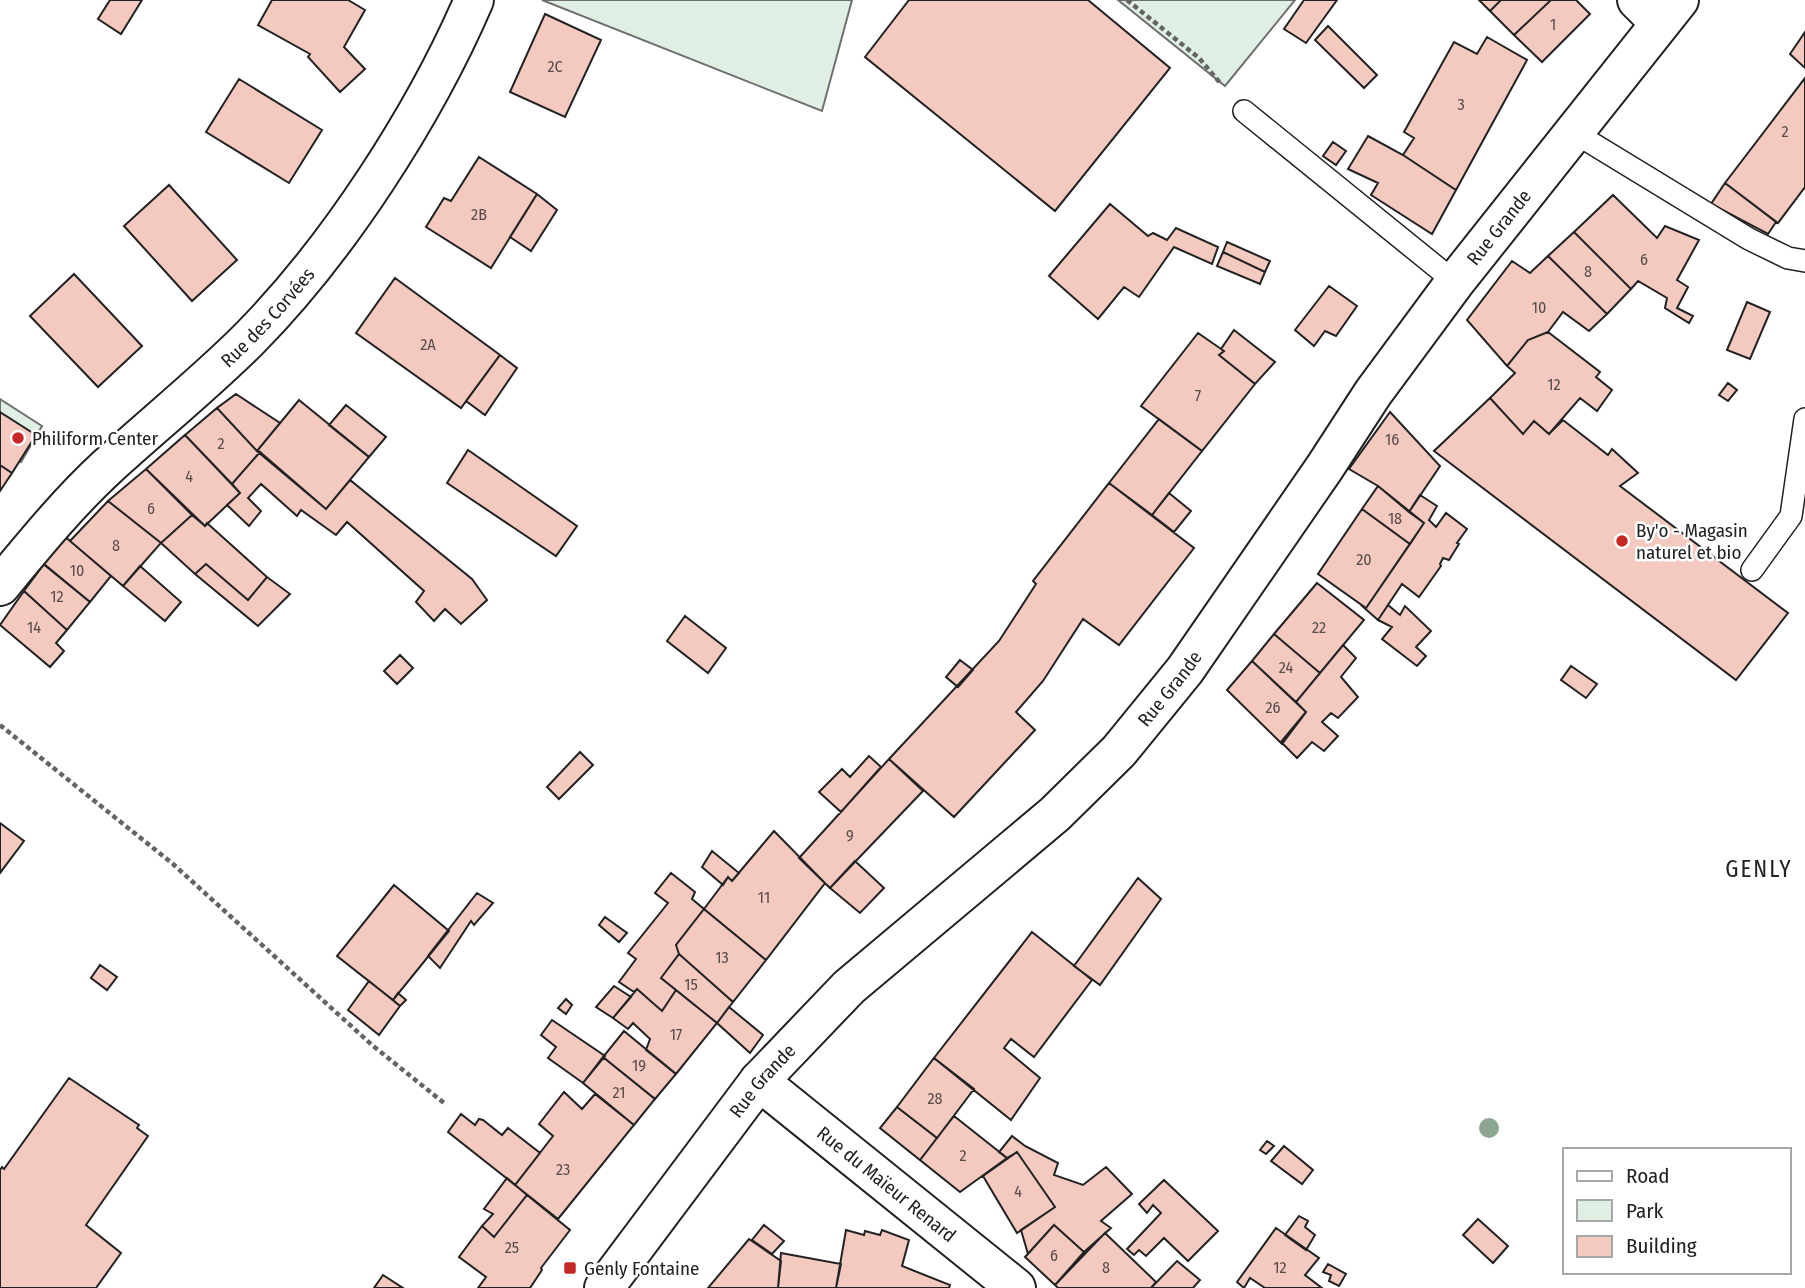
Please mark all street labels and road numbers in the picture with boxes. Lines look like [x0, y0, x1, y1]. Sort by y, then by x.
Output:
street label: Rue Grande [1462, 185, 1536, 270]
street label: Rue des Corvées [216, 263, 320, 372]
street label: Rue Grande [1133, 646, 1207, 731]
street label: Rue Grande [725, 1039, 800, 1122]
street label: Rue du Maïeur Renard [812, 1121, 961, 1247]

